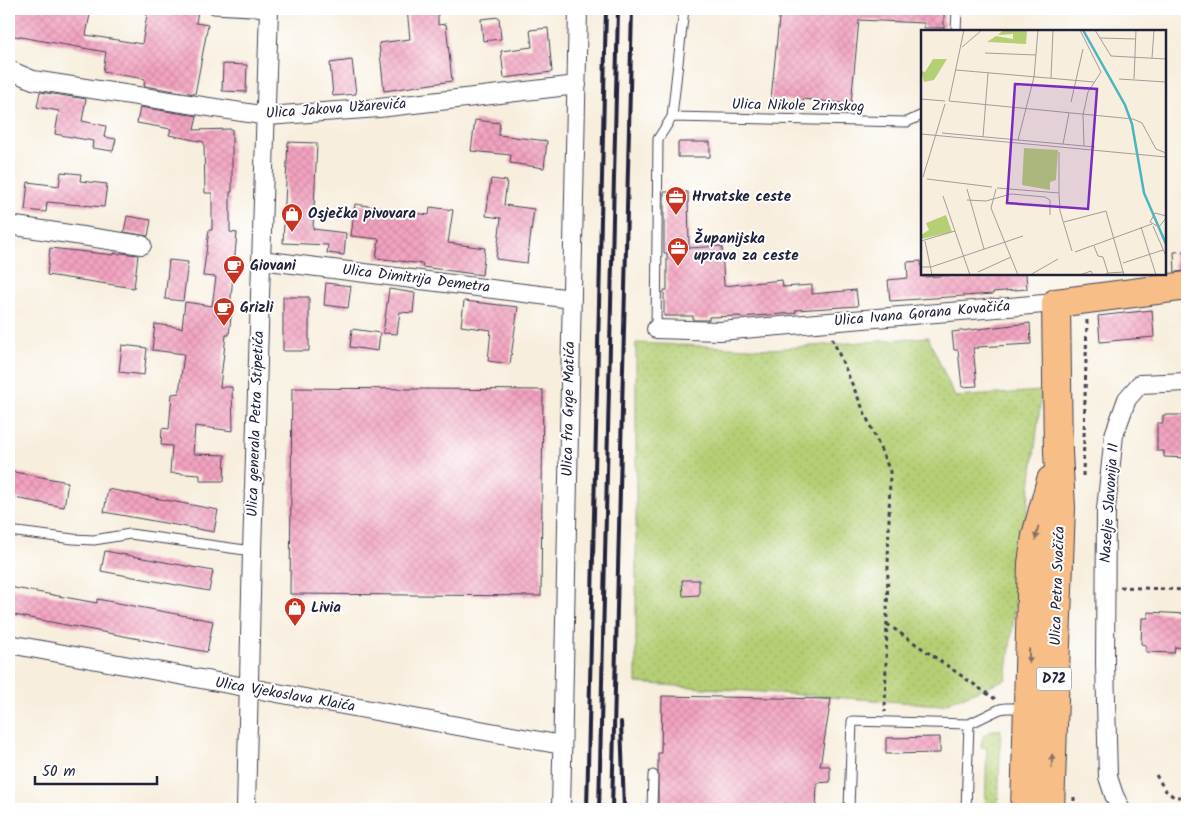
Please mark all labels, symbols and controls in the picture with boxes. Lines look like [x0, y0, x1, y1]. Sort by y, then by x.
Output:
inset map [921, 30, 1166, 275]
street label: Ulica Jakova Užarevića [265, 92, 407, 126]
street label: Ulica Nikole Zrinskog [731, 93, 865, 119]
office icon: Hrvatske ceste [664, 185, 688, 216]
place label: Hrvatske ceste [692, 185, 792, 209]
shop icon: Osječka pivovara [280, 202, 304, 233]
place label: Osječka pivovara [308, 202, 416, 226]
place label: Županijska uprava za ceste [694, 227, 799, 268]
office icon: Županijska uprava za ceste [666, 236, 690, 267]
cafe icon: Giovani [222, 254, 246, 285]
place label: Giovani [250, 254, 297, 278]
street label: Ulica Dimitrija Demetra [341, 258, 491, 300]
street label: Ulica Ivana Gorana Kovačića [833, 294, 1011, 334]
cafe icon: Grizli [212, 296, 236, 327]
place label: Grizli [240, 296, 274, 320]
street label: Ulica generala Petra Stipetića [241, 330, 271, 518]
street label: Ulica fra Grge Matića [556, 341, 582, 477]
street label: Naselje Slavonija II [1094, 442, 1126, 564]
one-way arrow [1033, 526, 1041, 541]
street label: Ulica Petra Svačića [1044, 526, 1072, 646]
shop icon: Livia [283, 596, 307, 627]
place label: Livia [311, 596, 341, 620]
one-way arrow [1025, 648, 1033, 664]
road number: D72 [1036, 668, 1072, 691]
street label: Ulica Vjekoslava Klaića [213, 671, 357, 719]
one-way arrow [1048, 752, 1056, 768]
scale bar [35, 753, 158, 785]
text: 50 m [42, 760, 76, 784]

